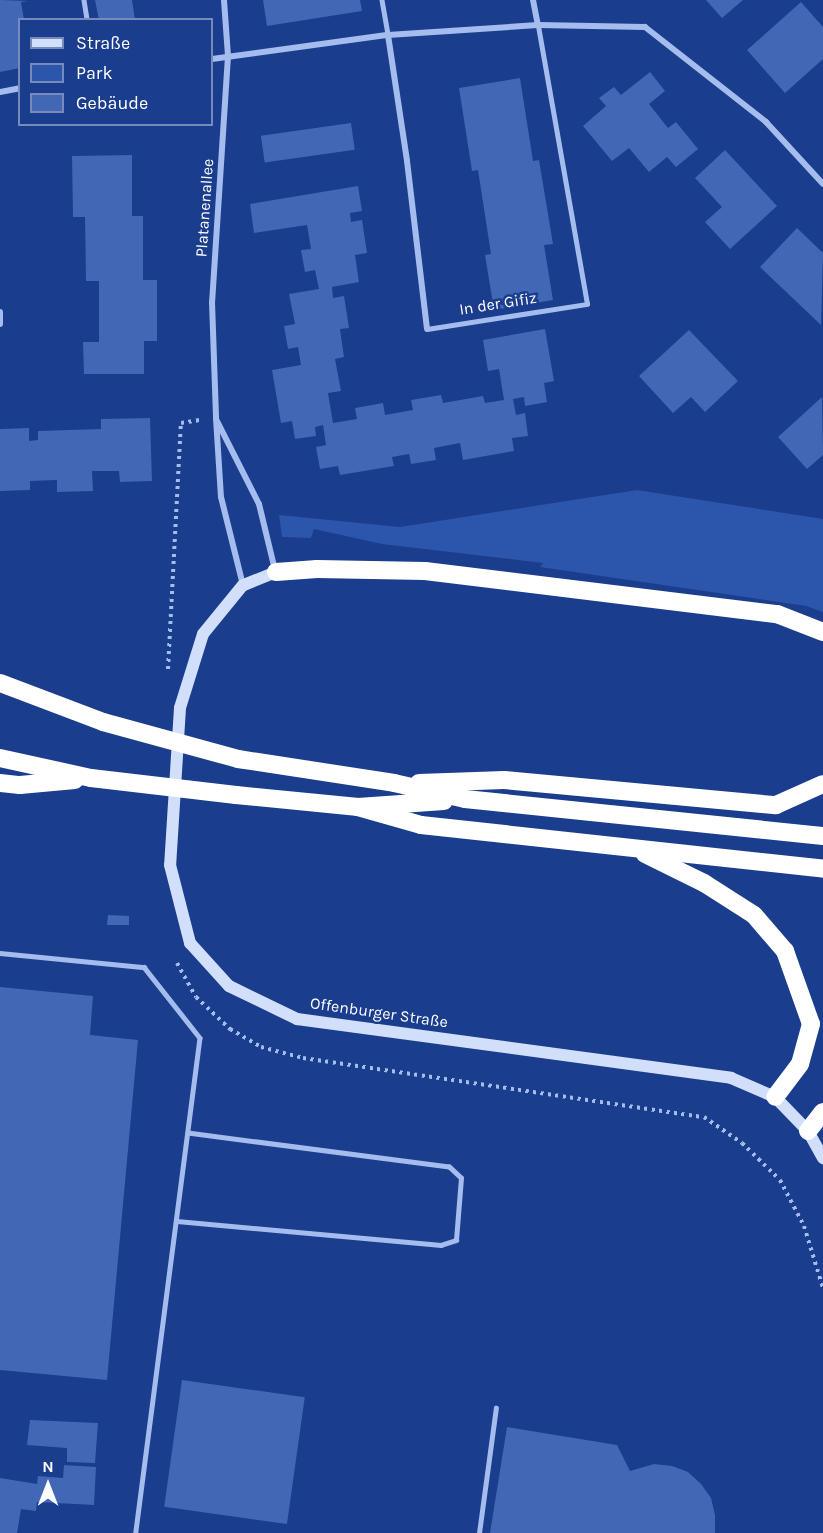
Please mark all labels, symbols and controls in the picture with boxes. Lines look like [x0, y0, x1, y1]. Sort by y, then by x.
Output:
legend [18, 18, 213, 126]
text: Straße [76, 32, 130, 54]
text: Park [76, 62, 113, 84]
text: Gebäude [76, 92, 148, 114]
street label: Platanenallee [192, 158, 218, 258]
street label: In der Gifiz [458, 288, 538, 320]
street label: Offenburger Straße [309, 994, 449, 1032]
north arrow [18, 1455, 78, 1515]
text: N [42, 1457, 54, 1476]

